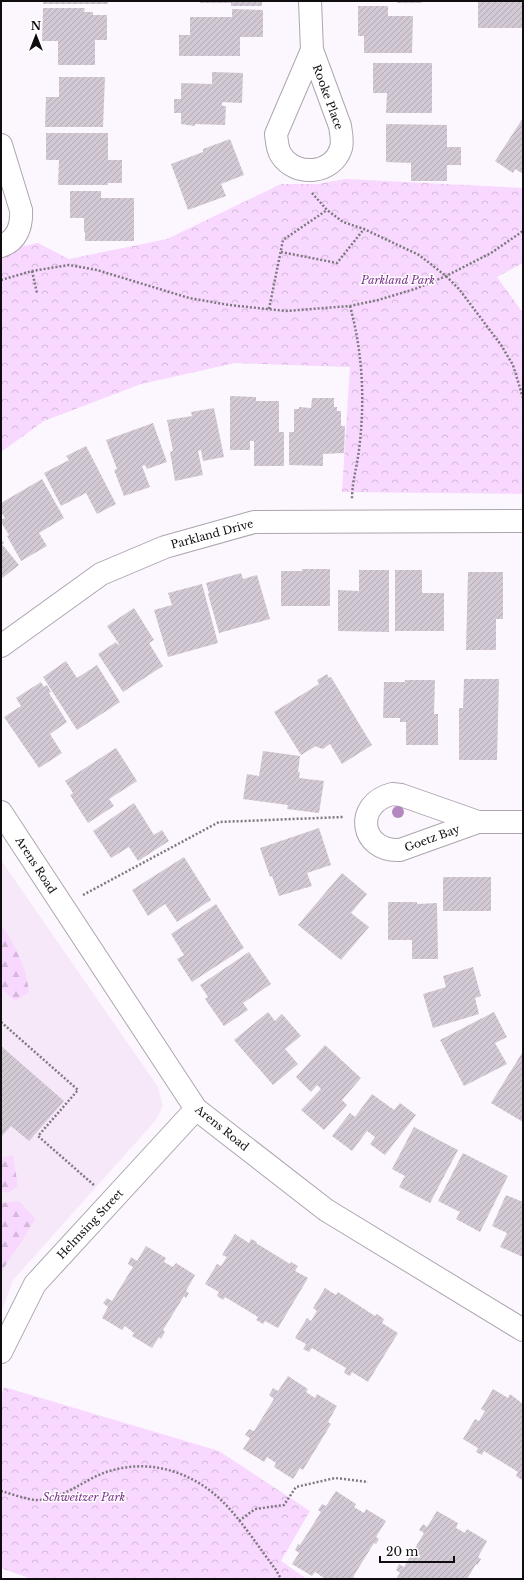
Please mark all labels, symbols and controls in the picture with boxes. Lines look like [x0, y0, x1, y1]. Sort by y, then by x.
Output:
north arrow [16, 16, 56, 56]
text: N [31, 19, 42, 33]
street label: Rooke Place [310, 63, 346, 131]
park label: Parkland Park [360, 273, 435, 287]
street label: Parkland Drive [169, 516, 255, 552]
street label: Goetz Bay [402, 822, 462, 854]
street label: Arens Road [12, 833, 60, 897]
street label: Arens Road [192, 1102, 252, 1154]
street label: Helmsing Street [54, 1185, 127, 1262]
park label: Schweitzer Park [43, 1490, 125, 1504]
scale bar [380, 1538, 454, 1564]
text: 20 m [386, 1544, 418, 1559]

